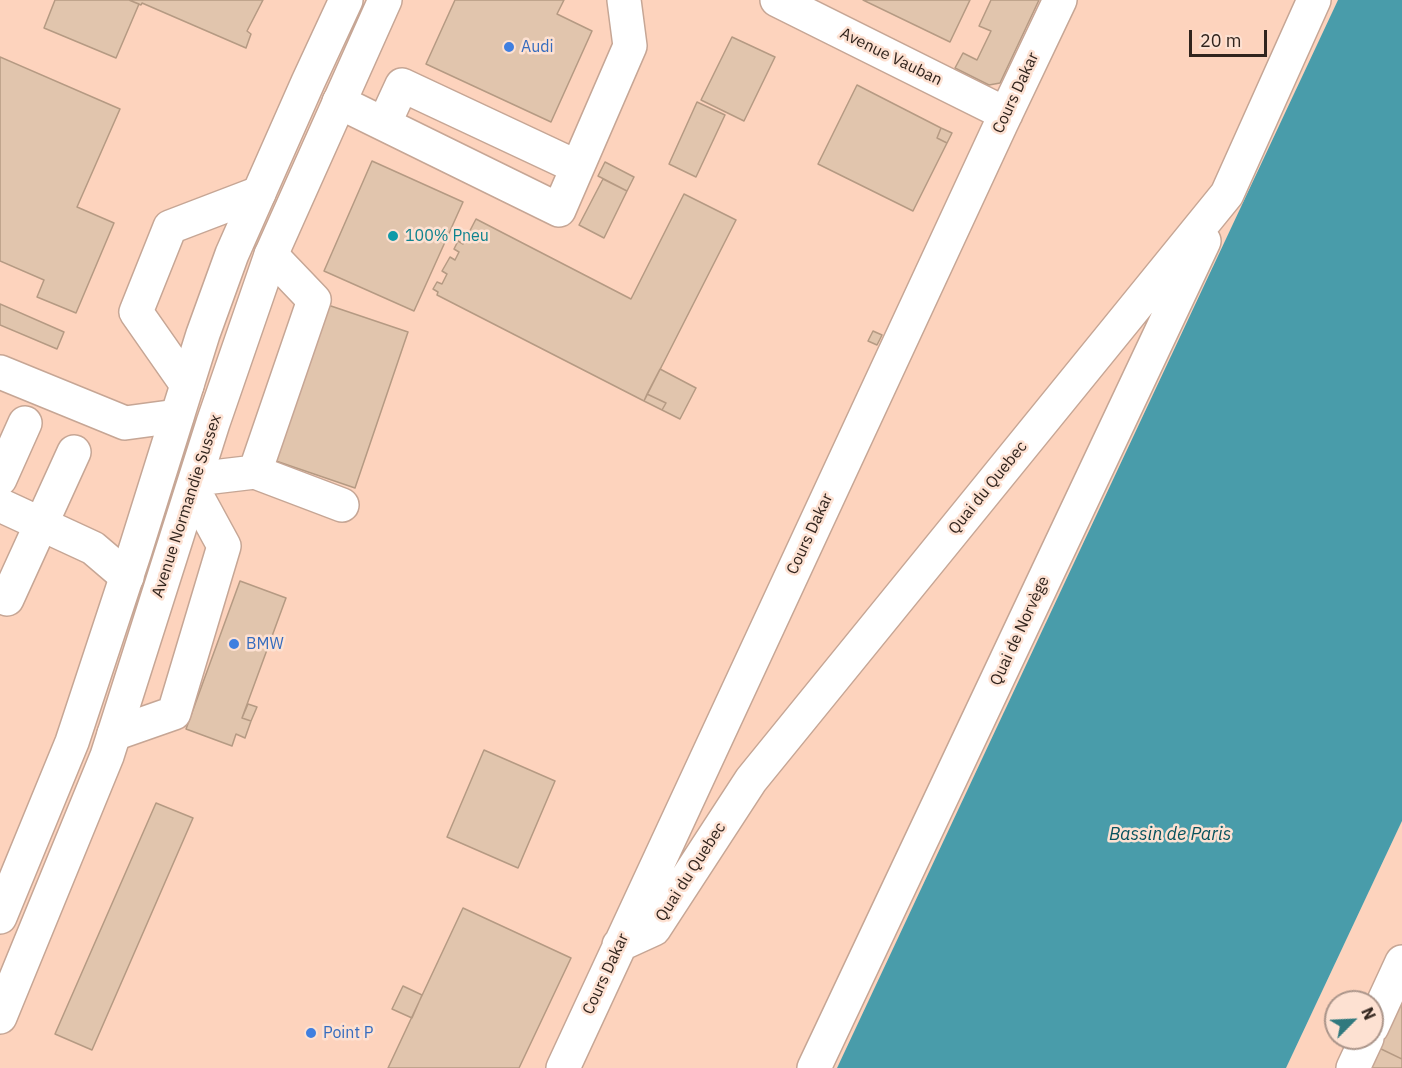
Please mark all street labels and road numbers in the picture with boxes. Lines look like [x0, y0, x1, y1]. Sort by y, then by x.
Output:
street label: Avenue Vauban [837, 24, 945, 90]
street label: Cours Dakar [989, 49, 1043, 137]
street label: Avenue Normandie Sussex [148, 412, 226, 600]
street label: Quai du Quebec [945, 438, 1031, 538]
street label: Cours Dakar [783, 490, 837, 578]
street label: Quai de Norvège [986, 573, 1054, 689]
street label: Quai du Quebec [652, 819, 730, 925]
street label: Cours Dakar [579, 930, 633, 1018]

